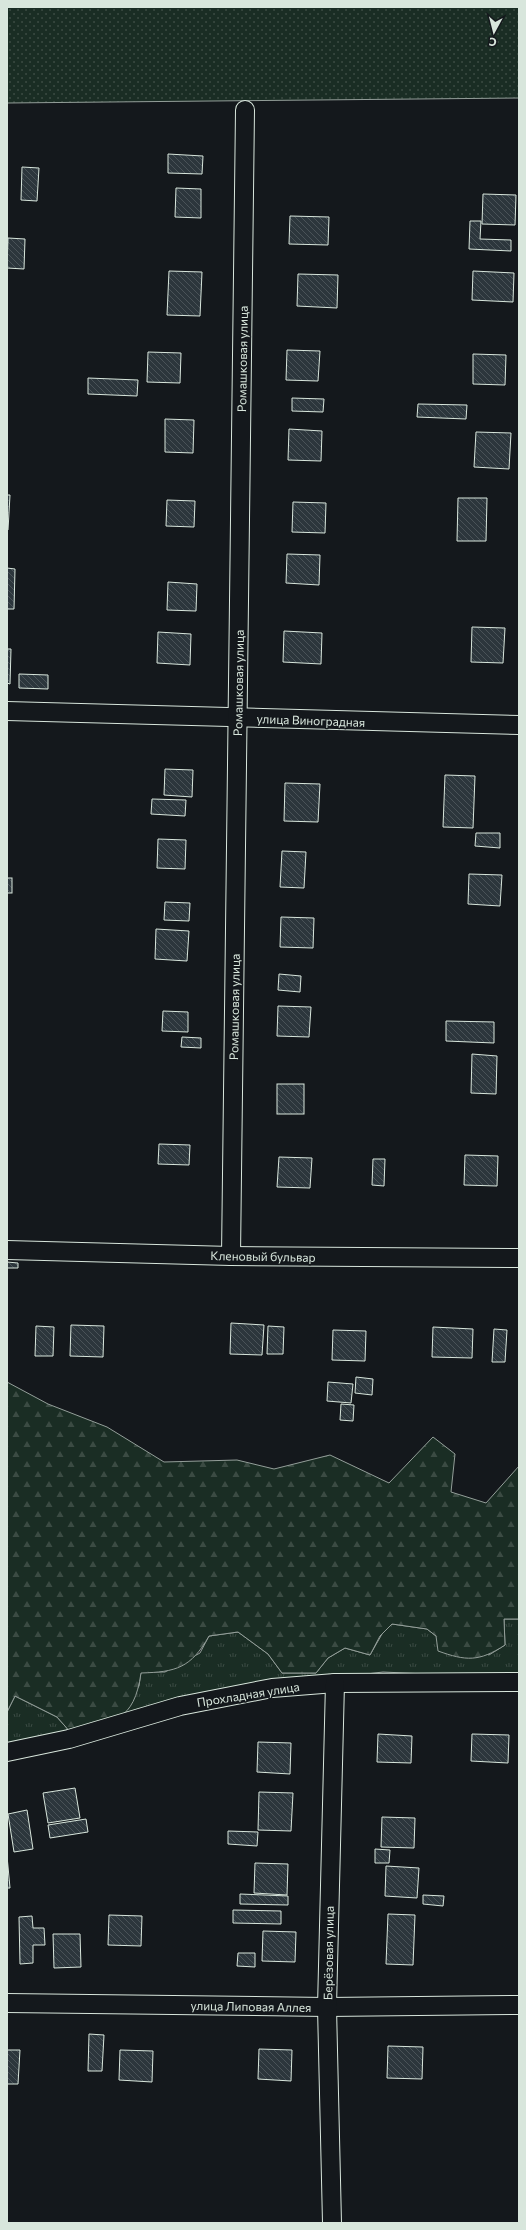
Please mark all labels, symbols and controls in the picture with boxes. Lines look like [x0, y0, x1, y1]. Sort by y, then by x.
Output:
north arrow [474, 12, 514, 52]
text: С [488, 35, 497, 49]
street label: Ромашковая улица [234, 306, 250, 412]
street label: Ромашковая улица [230, 630, 246, 736]
street label: улица Виноградная [256, 711, 366, 729]
street label: Ромашковая улица [226, 954, 242, 1060]
street label: Кленовый бульвар [210, 1248, 316, 1264]
street label: Прохладная улица [196, 1679, 300, 1709]
street label: Берёзовая улица [320, 1906, 336, 2000]
street label: улица Липовая Аллея [190, 1998, 312, 2014]

